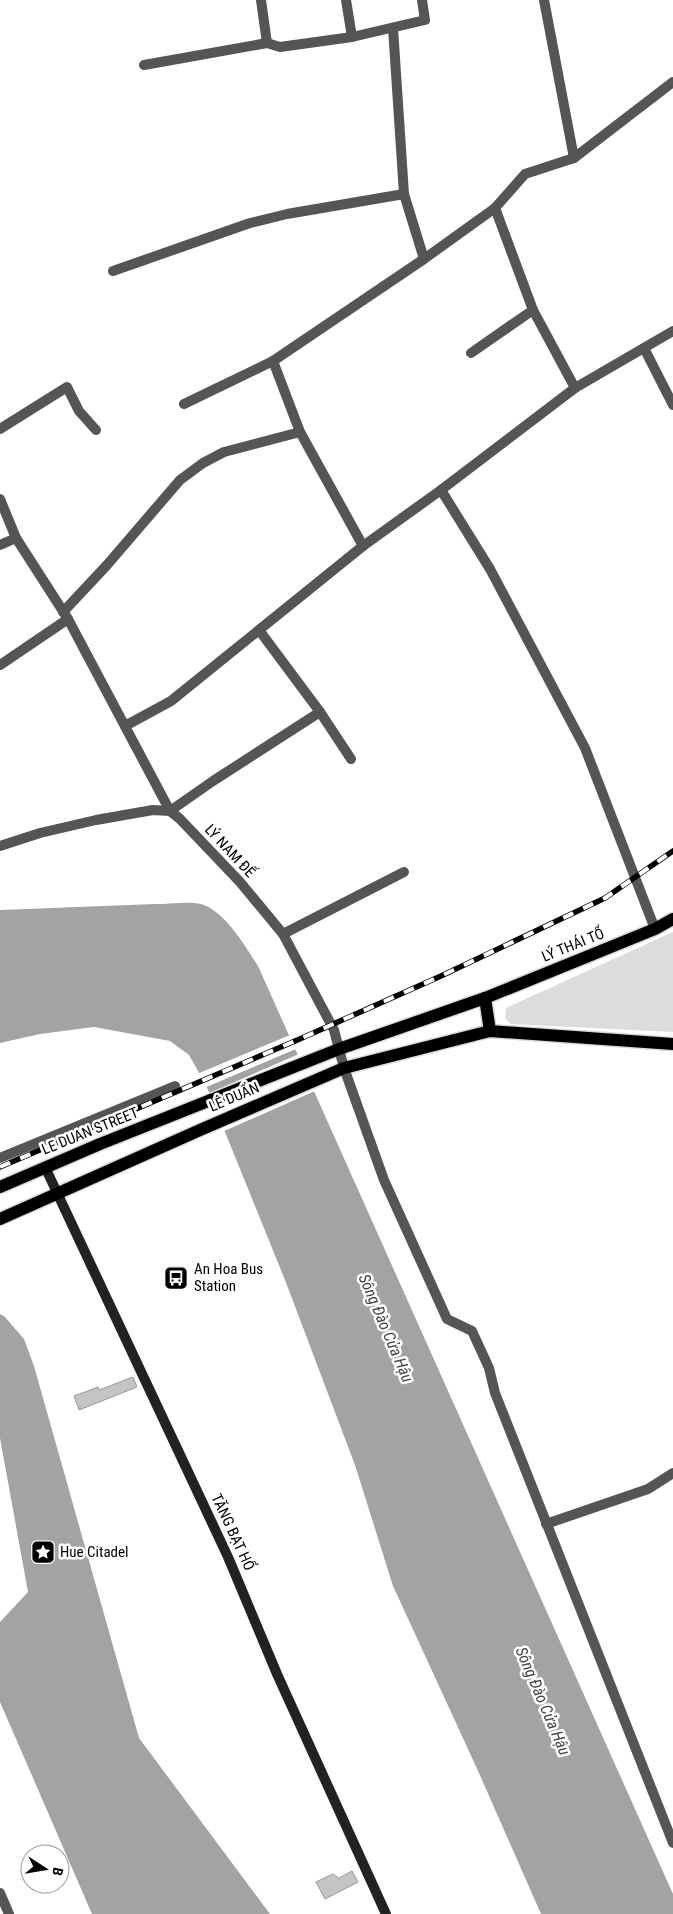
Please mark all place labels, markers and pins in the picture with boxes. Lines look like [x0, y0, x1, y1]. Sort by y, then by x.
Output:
place label: An Hoa Bus Station [194, 1260, 263, 1295]
bus stop icon: An Hoa Bus Station [163, 1265, 189, 1291]
place icon: Hue Citadel [30, 1539, 56, 1565]
place label: Hue Citadel [60, 1543, 129, 1561]

